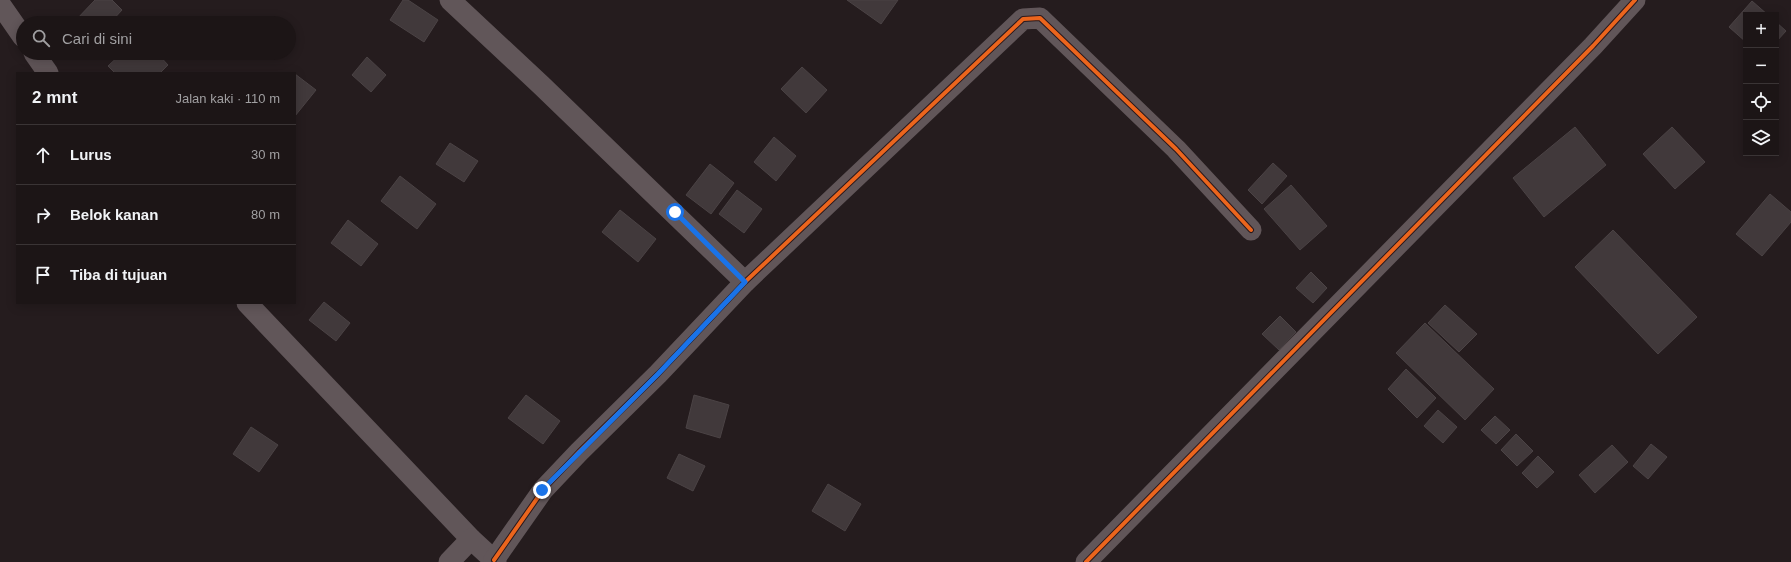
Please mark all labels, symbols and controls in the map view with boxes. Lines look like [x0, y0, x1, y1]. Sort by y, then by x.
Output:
map controls [1743, 12, 1779, 156]
button: + [1743, 12, 1779, 48]
search box [16, 16, 296, 60]
icon: search [30, 27, 52, 49]
text: Cari di sini [62, 30, 132, 47]
button: − [1743, 48, 1779, 84]
button: locate [1743, 84, 1779, 120]
text: 2 mnt [32, 88, 77, 107]
text: Jalan kaki · 110 m [175, 91, 280, 106]
button: layers [1743, 120, 1779, 156]
icon: ahead [32, 144, 54, 166]
text: Lurus [70, 146, 112, 163]
text: 30 m [251, 147, 280, 162]
route start [666, 203, 684, 221]
icon: right [32, 204, 54, 226]
text: Belok kanan [70, 206, 158, 223]
text: 80 m [251, 207, 280, 222]
icon: arrive [32, 264, 54, 286]
text: Tiba di tujuan [70, 266, 167, 283]
route end [533, 481, 551, 499]

